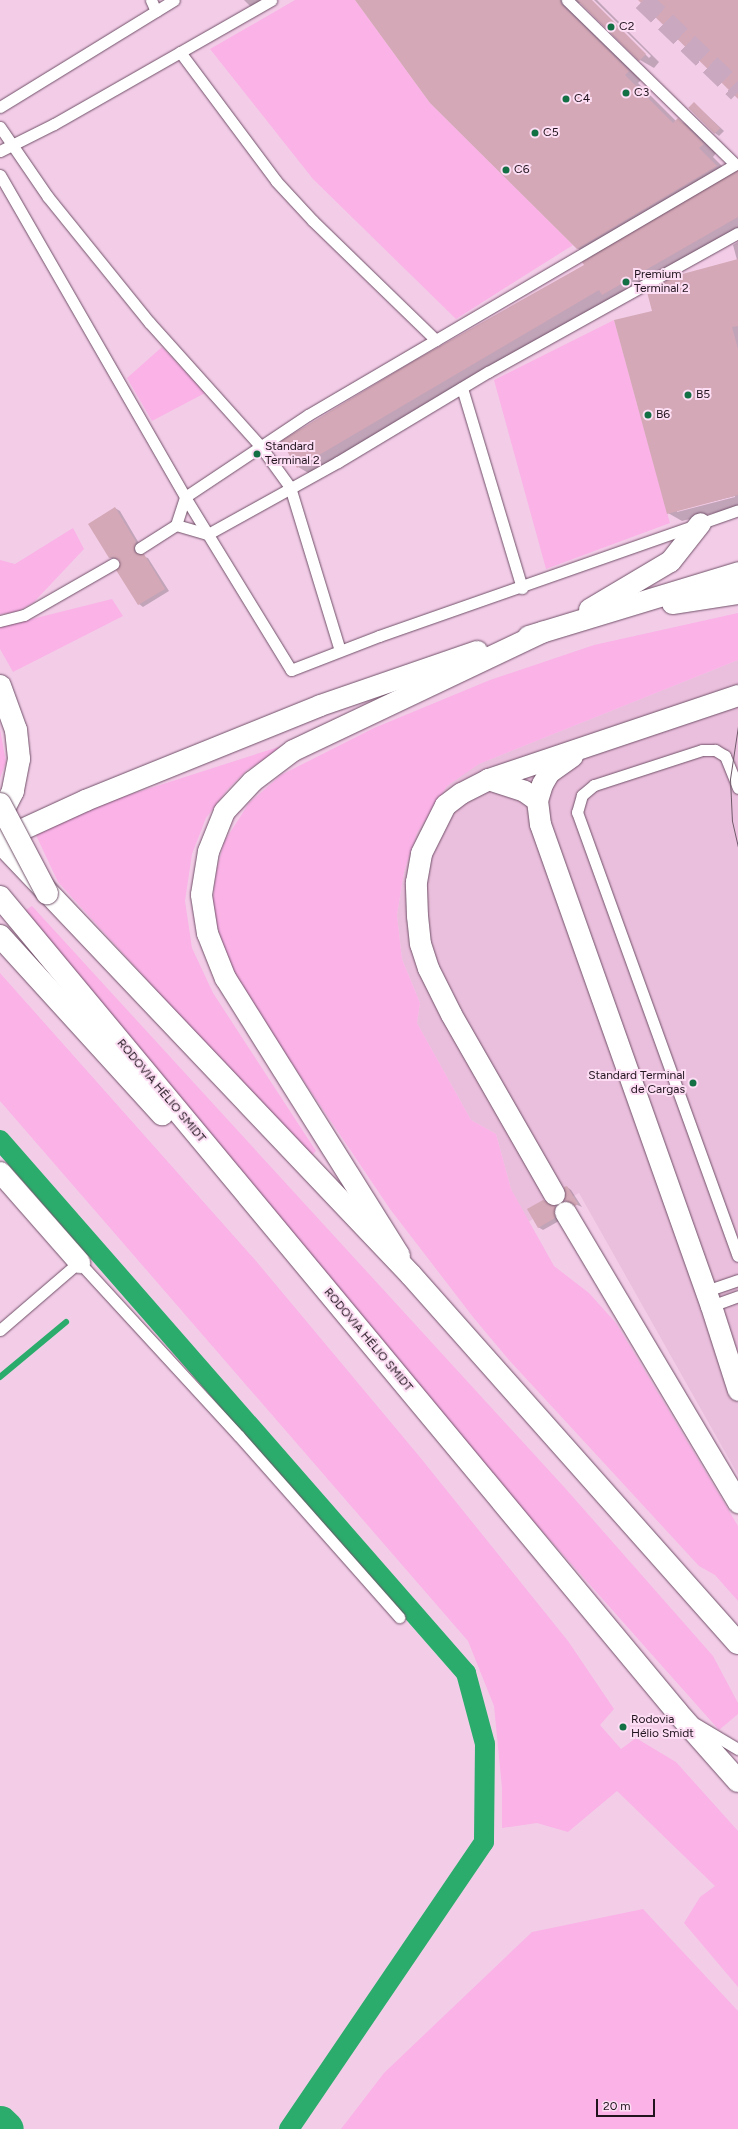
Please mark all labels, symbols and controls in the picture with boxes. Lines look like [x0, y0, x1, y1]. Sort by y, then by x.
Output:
place label: C2 [619, 20, 634, 34]
marker: C2 [606, 22, 616, 32]
place label: C3 [634, 86, 649, 100]
marker: C3 [621, 88, 631, 98]
place label: C4 [574, 92, 590, 106]
marker: C4 [561, 94, 571, 104]
place label: C5 [543, 126, 559, 140]
marker: C5 [530, 128, 540, 138]
place label: C6 [514, 163, 529, 177]
marker: C6 [501, 165, 511, 175]
place label: Premium Terminal 2 [634, 268, 689, 296]
marker: Premium Terminal 2 [621, 277, 631, 287]
place label: B5 [696, 388, 710, 402]
marker: B5 [683, 390, 693, 400]
place label: B6 [656, 408, 670, 422]
marker: B6 [643, 410, 653, 420]
place label: Standard Terminal 2 [265, 440, 320, 468]
marker: Standard Terminal 2 [252, 449, 262, 459]
street label: RODOVIA HÉLIO SMIDT [114, 1036, 208, 1146]
place label: Standard Terminal de Cargas [588, 1069, 685, 1097]
marker: Standard Terminal de Cargas [688, 1078, 698, 1088]
street label: RODOVIA HÉLIO SMIDT [321, 1285, 415, 1395]
place label: Rodovia Hélio Smidt [631, 1713, 694, 1741]
marker: Rodovia Hélio Smidt [618, 1722, 628, 1732]
scale bar [598, 2091, 657, 2117]
text: 20 m [603, 2099, 631, 2113]

